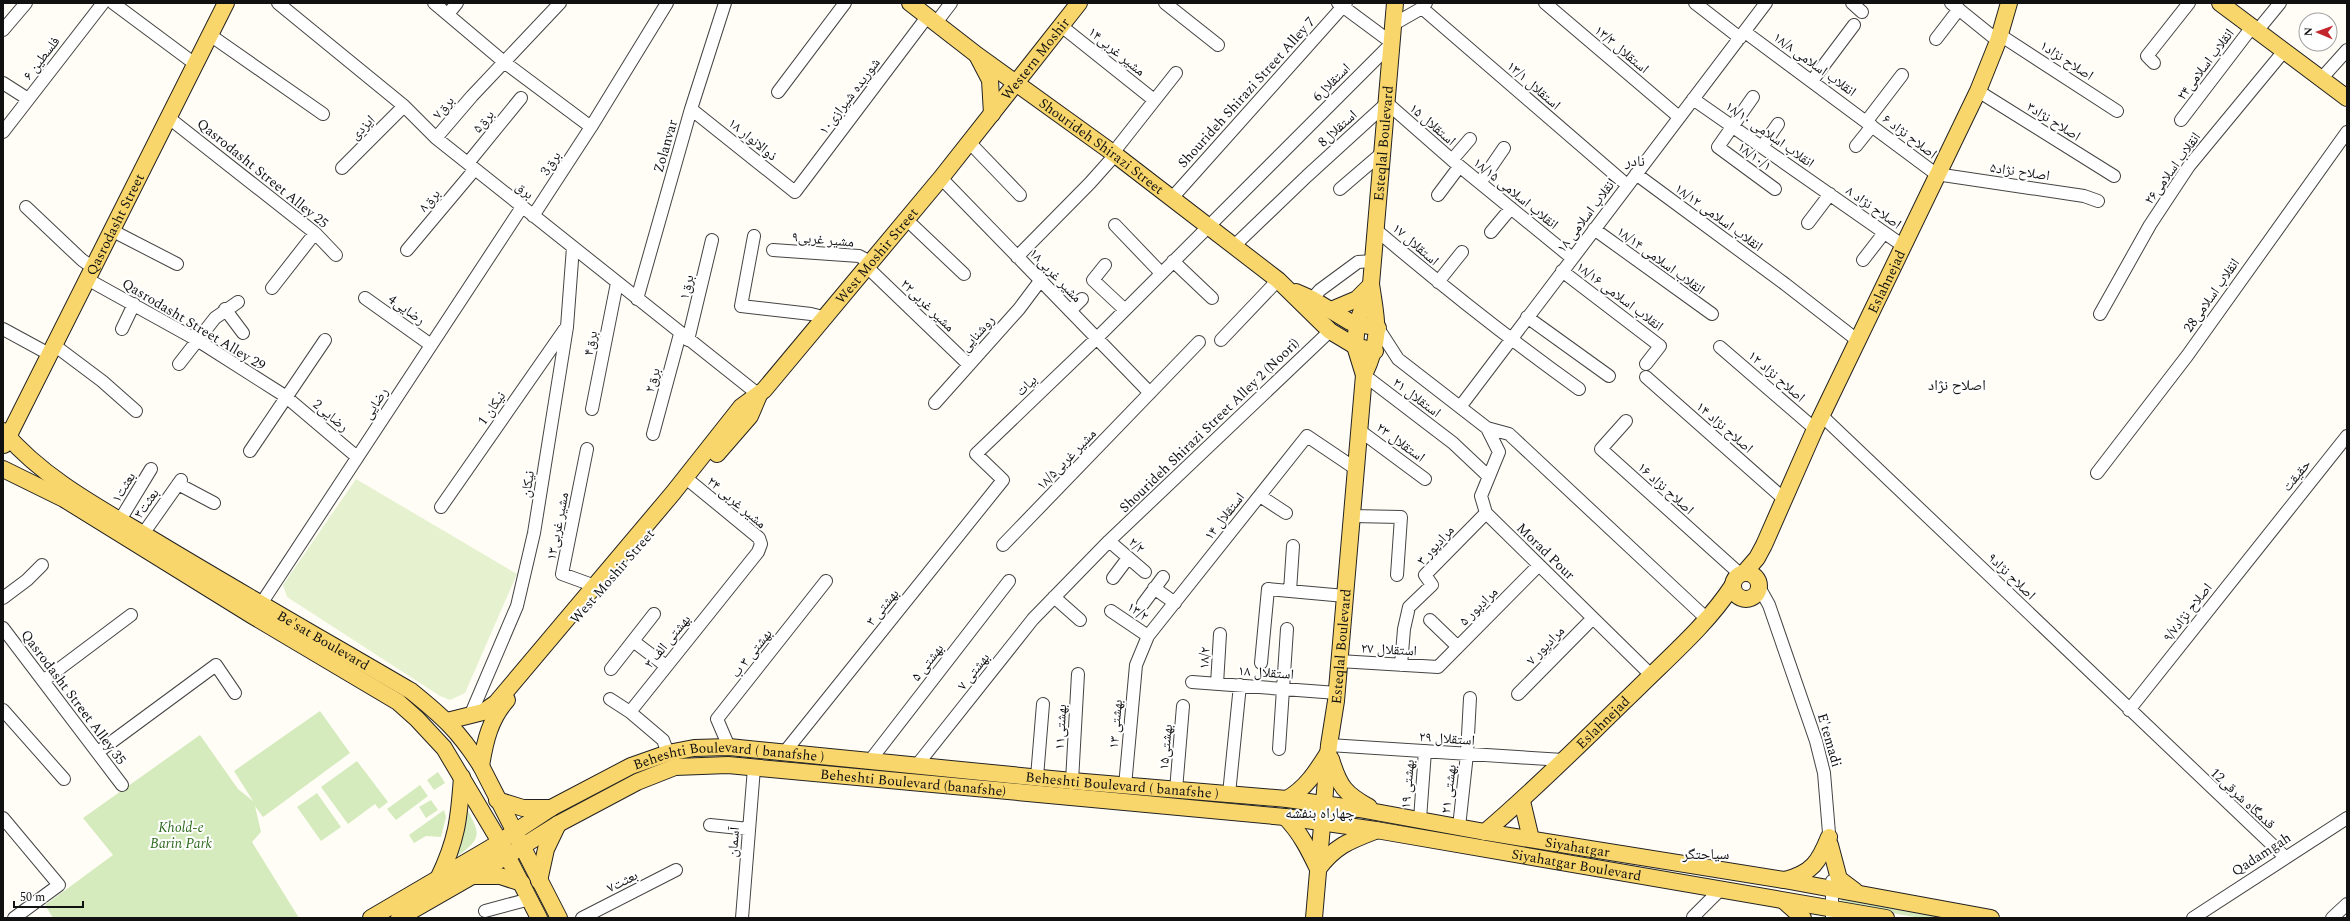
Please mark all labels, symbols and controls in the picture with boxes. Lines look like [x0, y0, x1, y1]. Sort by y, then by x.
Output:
street label: Shourideh Shirazi Street Alley 7 [1173, 12, 1320, 173]
north arrow [2298, 12, 2338, 52]
street label: Western Moshir [996, 13, 1075, 105]
street label: ۱۳/۳ استقلال [1590, 20, 1654, 79]
street label: مشیر غربی۱۴ [1083, 22, 1150, 81]
street label: انقلاب اسلامی۲۴ [2171, 24, 2239, 105]
street label: ۱۸/۸ انقلاب اسلامی [1769, 27, 1861, 102]
text: N [2300, 27, 2317, 36]
street label: فلسطین ۶ [18, 32, 65, 85]
street label: اصلاح نژاد۱ [2036, 35, 2098, 86]
street label: ۱۰شوریده شیرازی [813, 53, 885, 139]
street label: ۱۳/۱ استقلال [1502, 56, 1565, 115]
street label: استقلال6 [1307, 58, 1355, 106]
street label: Esteqlal Boulevard [1368, 85, 1399, 202]
street label: برق۷ [427, 91, 460, 124]
street label: Shourideh Shirazi Street [1034, 93, 1168, 200]
street label: ۱۸/۱۰ انقلاب اسلامی [1721, 96, 1819, 173]
street label: اصلاح نژاد۳ [2023, 97, 2085, 146]
street label: ۱۵ استقلال [1405, 98, 1461, 151]
street label: برق۵ [467, 105, 499, 138]
street label: استقلال8 [1313, 105, 1362, 152]
street label: ۶ اصلاح نژاد [1878, 109, 1941, 164]
street label: ایزدی [345, 110, 380, 145]
street label: Qasrodasht Street Alley 25 [192, 113, 333, 233]
street label: ذوالانوار ۱۸ [723, 113, 782, 166]
street label: Zolanvar [648, 117, 683, 175]
street label: انقلاب اسلامی۲۶ [2139, 128, 2206, 209]
street label: ۱۸/۱۰/۱ [1733, 137, 1776, 176]
street label: 3برق [535, 147, 566, 180]
district label: نادر [1624, 150, 1645, 173]
street label: ۱۸/۱۵ انقلاب اسلامی [1468, 152, 1563, 234]
street label: اصلاح نژاد۵ [1989, 157, 2051, 186]
street label: Qasrodasht Street [81, 170, 150, 279]
street label: ۱۸ انقلاب اسلامی [1551, 174, 1621, 257]
street label: برق [511, 176, 539, 204]
street label: ۱۸/۱۲ انقلاب اسلامی [1670, 178, 1767, 257]
street label: ۸ اصلاح نژاد [1842, 181, 1906, 234]
street label: برق۸ [413, 184, 446, 217]
street label: West Moshir Street [830, 203, 923, 309]
street label: ۱۷ استقلال [1388, 218, 1444, 271]
street label: ۱۸/۱۴ انقلاب اسلامی [1612, 221, 1709, 300]
street label: مشیر غربی۹ [791, 226, 855, 253]
street label: مشیر غربی۱۸ [1024, 243, 1087, 307]
street label: Eslahnejad [1862, 246, 1911, 317]
street label: 28انقلاب اسلامی [2178, 254, 2245, 337]
street label: ۱۸/۱۶ انقلاب اسلامی [1572, 257, 1668, 336]
street label: برق۱ [673, 272, 700, 302]
street label: Qasrodasht Street Alley 29 [118, 273, 270, 376]
street label: مشیر غربی۲۲ [896, 274, 960, 337]
street label: 4رضایی [384, 289, 430, 330]
street label: روشنایی [955, 310, 1000, 356]
street label: برق۴ [578, 329, 603, 357]
street label: Shourideh Shirazi Street Alley 2 (Noori) [1114, 333, 1304, 518]
street label: ۱۲ اصلاح نژاد [1743, 345, 1810, 407]
street label: برق۲ [639, 365, 666, 395]
street label: بیات [1011, 370, 1042, 401]
street label: ۲۱ استقلال [1388, 372, 1445, 423]
district label: اصلاح نژاد [1928, 374, 1986, 397]
street label: رضایی [357, 383, 394, 423]
street label: نیکان 1 [472, 387, 511, 430]
street label: 2رضایی [308, 394, 353, 437]
street label: ۱۴ اصلاح نژاد [1691, 396, 1758, 458]
street label: ۲۳ استقلال [1372, 417, 1430, 467]
street label: مشیر غربی۱۸/۵ [1032, 424, 1101, 495]
street label: حقیقت [2277, 455, 2316, 496]
street label: ۱۶ اصلاح نژاد [1633, 457, 1699, 520]
street label: بعثت۱ [106, 468, 141, 507]
street label: نیکان [515, 469, 540, 499]
street label: مشیر غربی ۲۴ [702, 471, 771, 534]
street label: بعثت۳ [129, 484, 164, 523]
street label: استقلال ۱۴ [1199, 488, 1250, 545]
street label: مشیر غربی۱۳ [541, 490, 574, 562]
street label: Morad Pour [1512, 518, 1580, 585]
street label: ۳ مرادپور [1412, 521, 1459, 570]
street label: West Moshir Street [565, 524, 660, 628]
street label: ۲/۲ [1124, 532, 1150, 559]
street label: اصلاح نژاد۹ [1983, 548, 2041, 605]
street label: اصلاح نژاد۹/۷ [2158, 578, 2217, 646]
street label: ۵ مرادپور [1454, 582, 1503, 631]
street label: بهشتی ۳ [861, 584, 904, 631]
street label: Esteqlal Boulevard [1326, 588, 1357, 705]
street label: ۱۳/۲ [1123, 596, 1153, 626]
street label: Be'sat Boulevard [273, 605, 373, 676]
street label: بهشتی الف ۳ [639, 610, 696, 673]
street label: ۷ مرادپور [1521, 621, 1569, 670]
street label: بهشتی ۳ ب [726, 624, 777, 682]
street label: Qasrodasht Street Alley 35 [16, 625, 131, 769]
street label: ۲۷ استقلال [1360, 638, 1417, 661]
street label: بهشتی ۵ [906, 639, 949, 686]
street label: ۱۸/۲ [1193, 646, 1216, 670]
street label: بهشتی ۷ [952, 648, 995, 695]
street label: استقلال ۱۸ [1237, 660, 1295, 685]
street label: Eslahnejad [1571, 691, 1635, 754]
street label: بهشتی ۱۳ [1103, 698, 1128, 749]
street label: بهشتی۱۱ [1049, 704, 1072, 750]
street label: E'temadi [1812, 711, 1847, 770]
street label: بهشتی۱۵ [1153, 723, 1178, 771]
street label: ۲۹ استقلال [1418, 726, 1476, 751]
street label: Beheshti Boulevard ( banafshe ) [630, 737, 825, 775]
street label: ۱۹ بهشتی [1395, 758, 1420, 809]
street label: ۲۱ بهشتی [1435, 763, 1462, 815]
street label: 12قدمگاه شرقی [2205, 763, 2280, 834]
street label: Beheshti Boulevard (banafshe) [819, 764, 1007, 802]
street label: Beheshti Boulevard ( banafshe ) [1025, 766, 1219, 804]
district label: چهاراه بنفشه [1285, 802, 1355, 825]
park label: Khold-e Barin Park [150, 817, 212, 854]
street label: آسمان [722, 826, 745, 858]
street label: Qadamgah [2227, 827, 2295, 882]
street label: Siyahatgar [1544, 832, 1612, 863]
district label: سیاحتگر [1682, 843, 1730, 866]
street label: Siyahatgar Boulevard [1510, 844, 1643, 887]
street label: بعثت۷ [603, 865, 642, 898]
scale bar [14, 883, 83, 909]
text: 50 m [20, 888, 45, 907]

